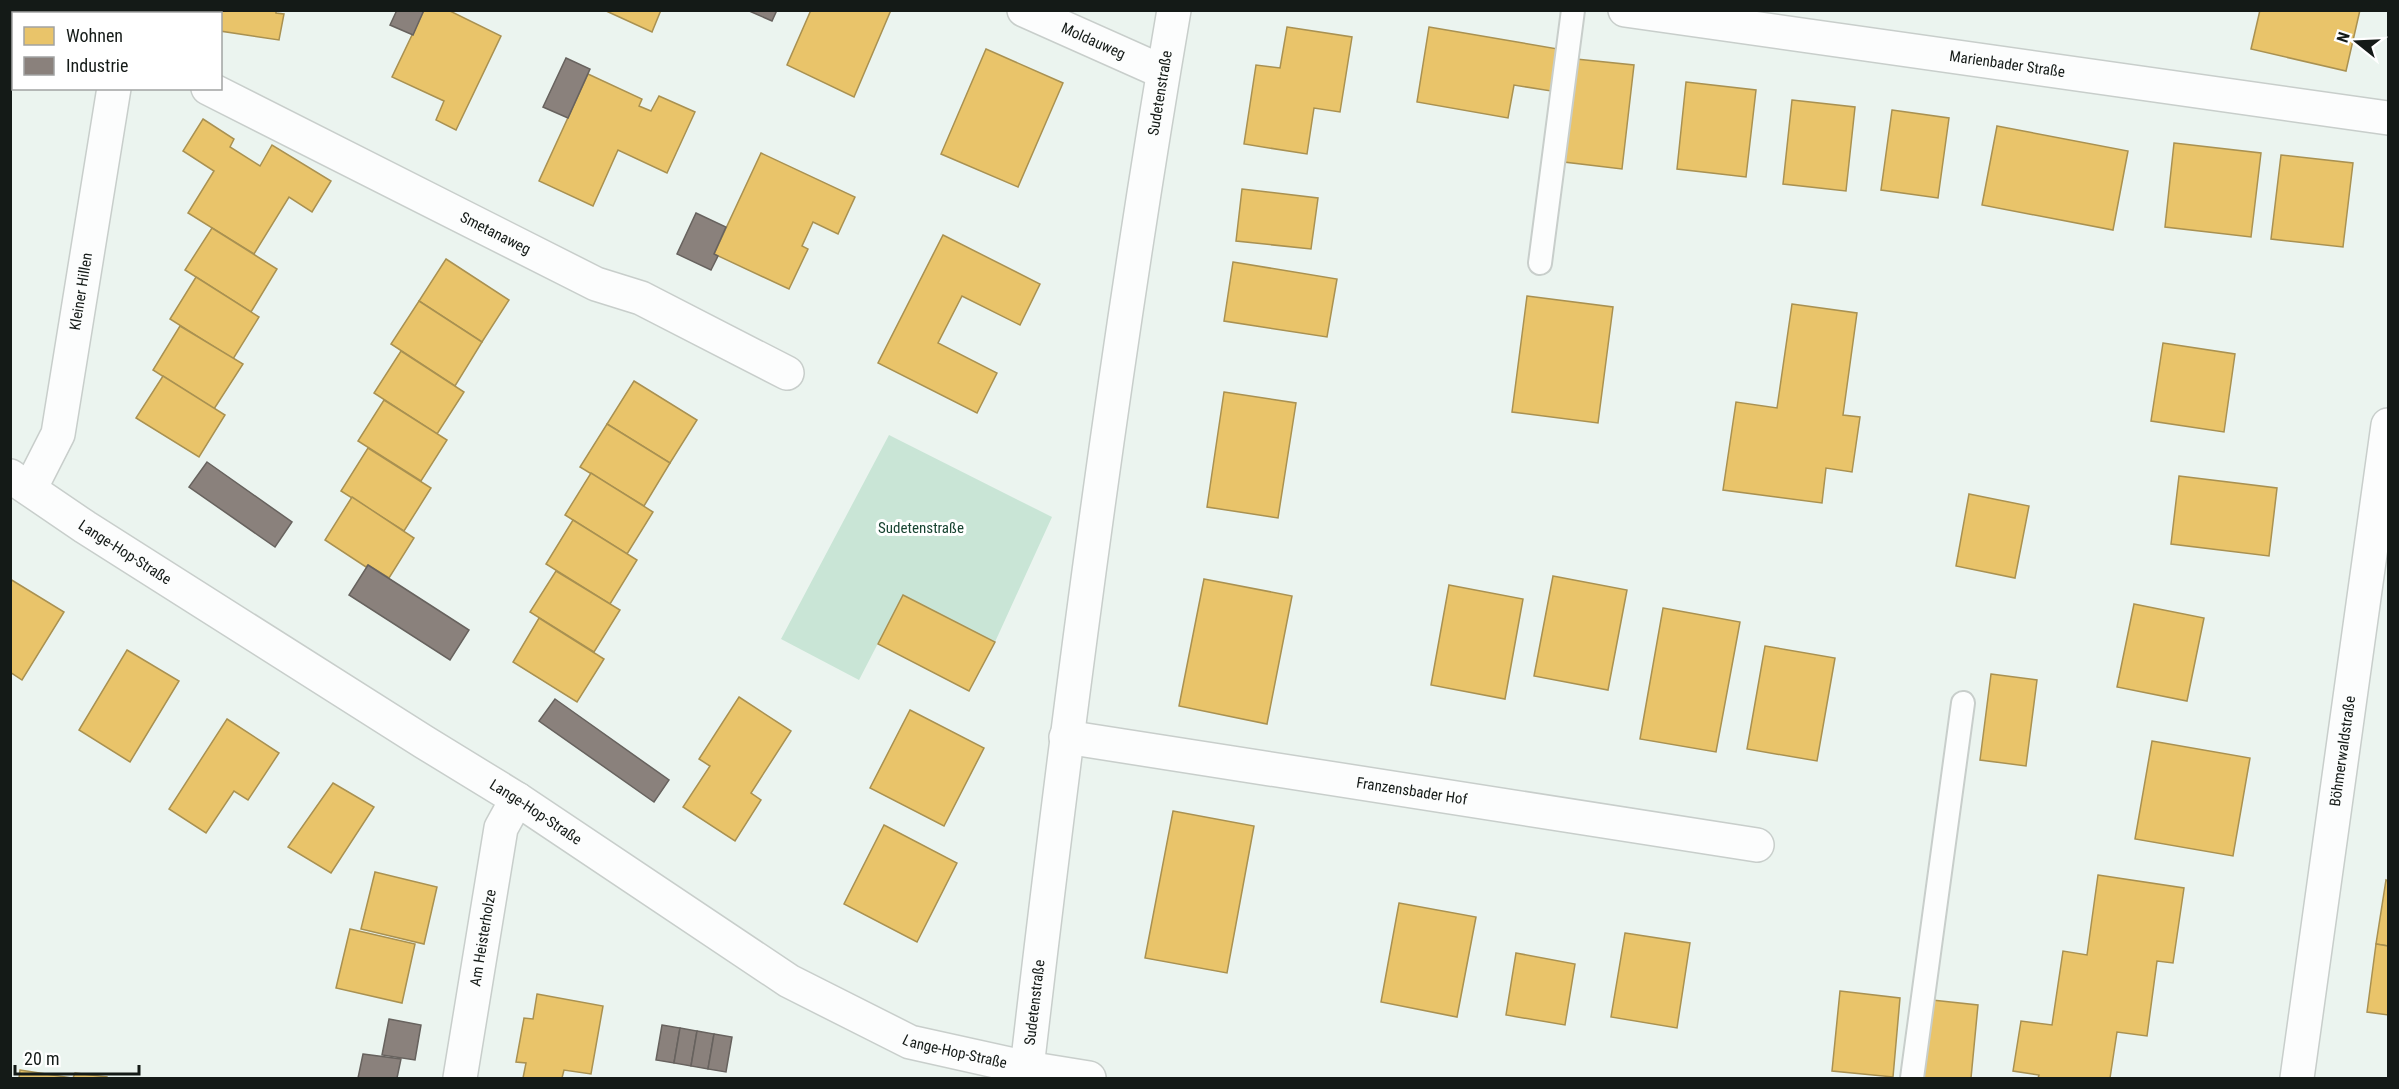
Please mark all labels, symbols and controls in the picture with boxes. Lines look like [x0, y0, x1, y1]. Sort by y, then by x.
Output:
legend [12, 12, 222, 90]
north arrow [2327, 12, 2387, 72]
street label: Moldauweg [1058, 19, 1128, 63]
text: Wohnen [66, 25, 123, 46]
text: N [2333, 30, 2354, 45]
street label: Marienbader Straße [1948, 47, 2066, 81]
street label: Sudetenstraße [1144, 49, 1176, 137]
text: Industrie [66, 55, 128, 76]
street label: Smetanaweg [457, 208, 534, 258]
street label: Kleiner Hillen [66, 251, 96, 332]
street label: Lange-Hop-Straße [75, 516, 175, 588]
park label: Sudetenstraße [878, 519, 964, 537]
street label: Böhmerwaldstraße [2326, 695, 2359, 808]
street label: Franzensbader Hof [1355, 774, 1469, 809]
street label: Lange-Hop-Straße [486, 775, 585, 849]
street label: Am Heisterholze [466, 888, 500, 988]
street label: Sudetenstraße [1021, 959, 1049, 1046]
street label: Lange-Hop-Straße [900, 1031, 1009, 1072]
scale bar [15, 1038, 140, 1076]
text: 20 m [24, 1048, 59, 1069]

